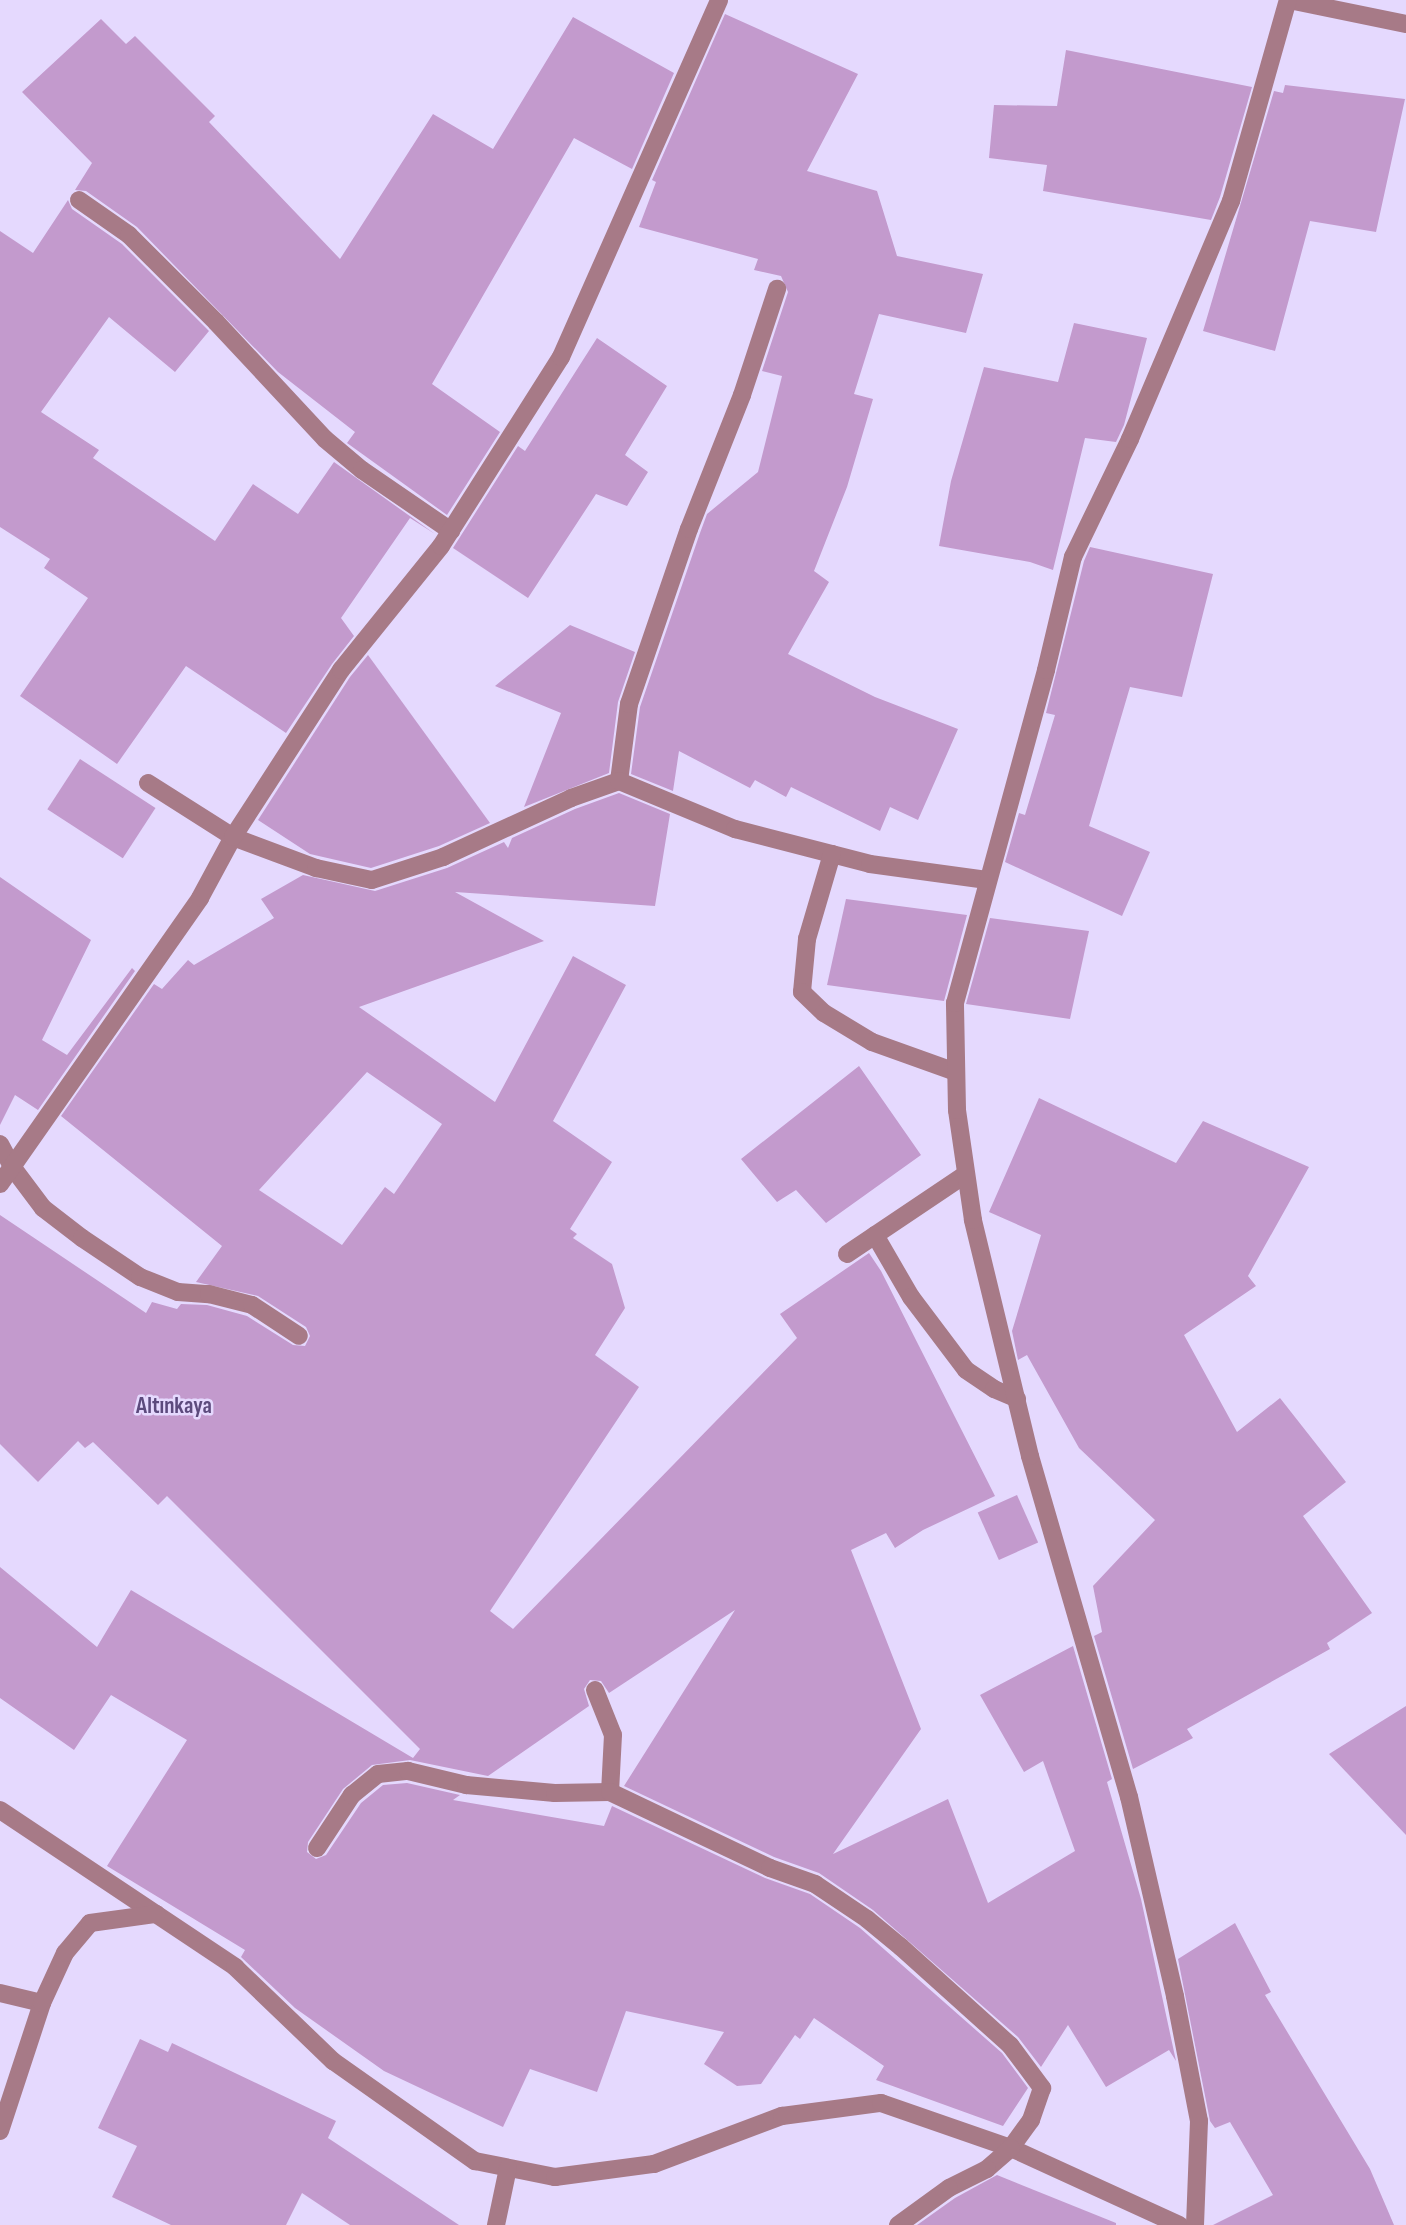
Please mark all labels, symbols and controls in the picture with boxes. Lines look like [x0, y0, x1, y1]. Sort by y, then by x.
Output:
district label: Altınkaya [136, 1392, 212, 1420]

